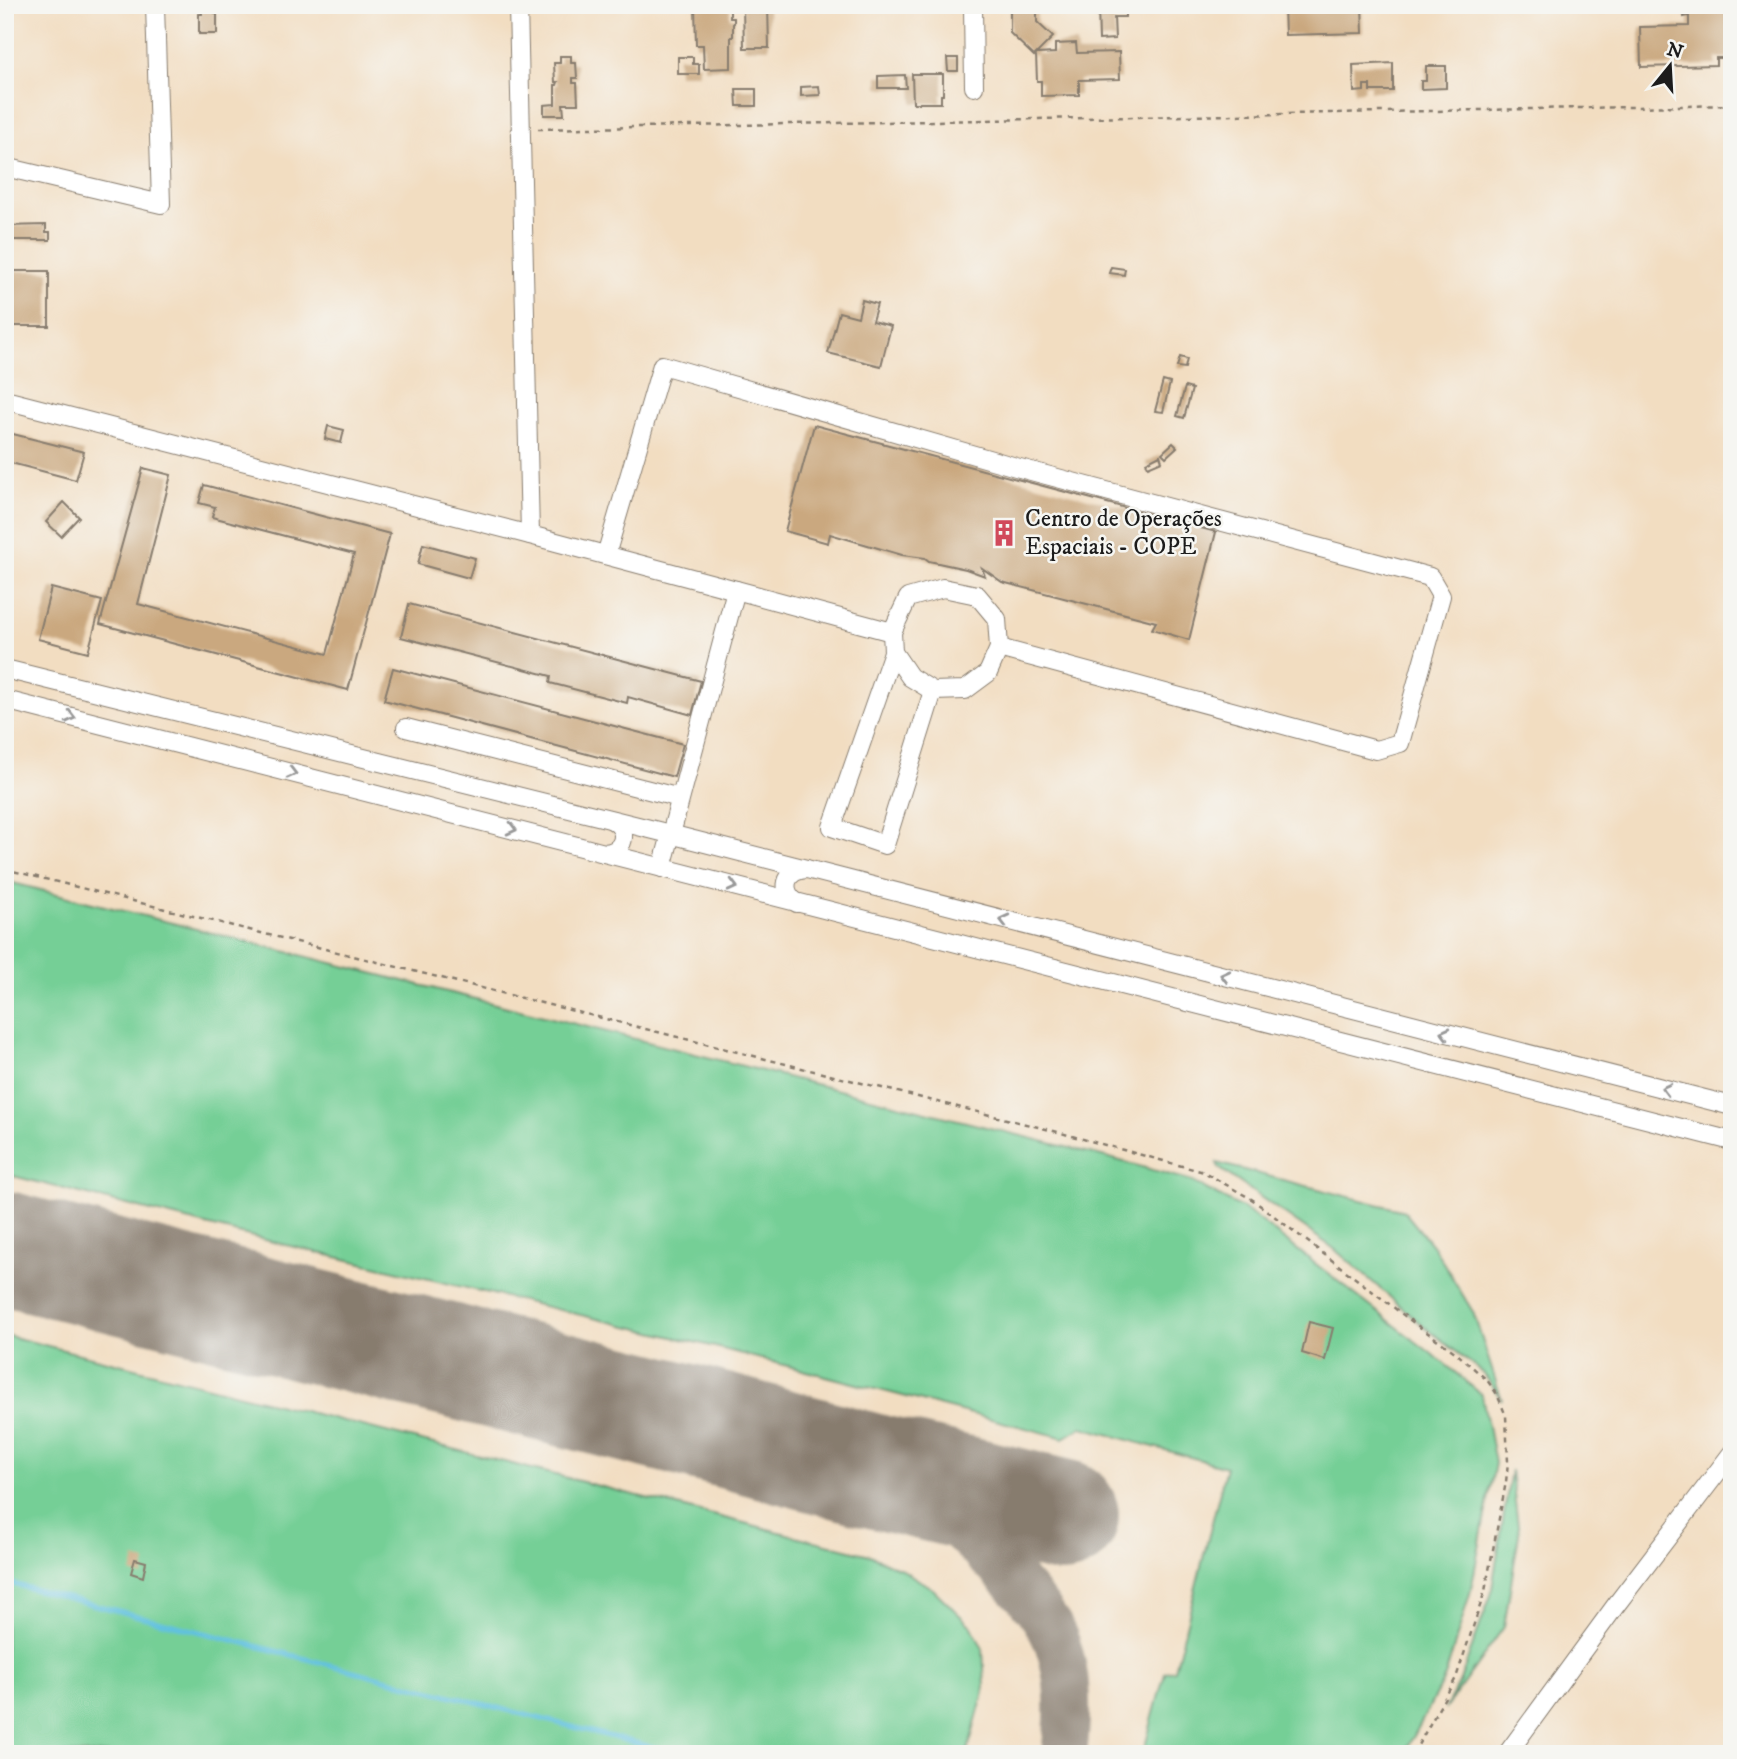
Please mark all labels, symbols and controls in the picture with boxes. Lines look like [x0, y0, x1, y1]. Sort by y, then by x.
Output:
north arrow [1636, 32, 1706, 102]
text: N [1664, 38, 1686, 65]
place label: Centro de Operações Espaciais - COPE [1025, 504, 1222, 562]
building icon: Centro de Operações Espaciais - COPE [989, 518, 1019, 548]
one-way arrow [65, 709, 77, 723]
one-way arrow [286, 765, 298, 779]
one-way arrow [506, 821, 518, 835]
one-way arrow [726, 878, 738, 892]
one-way arrow [999, 914, 1011, 928]
one-way arrow [1219, 970, 1231, 984]
one-way arrow [1439, 1027, 1451, 1041]
one-way arrow [1660, 1083, 1672, 1097]

